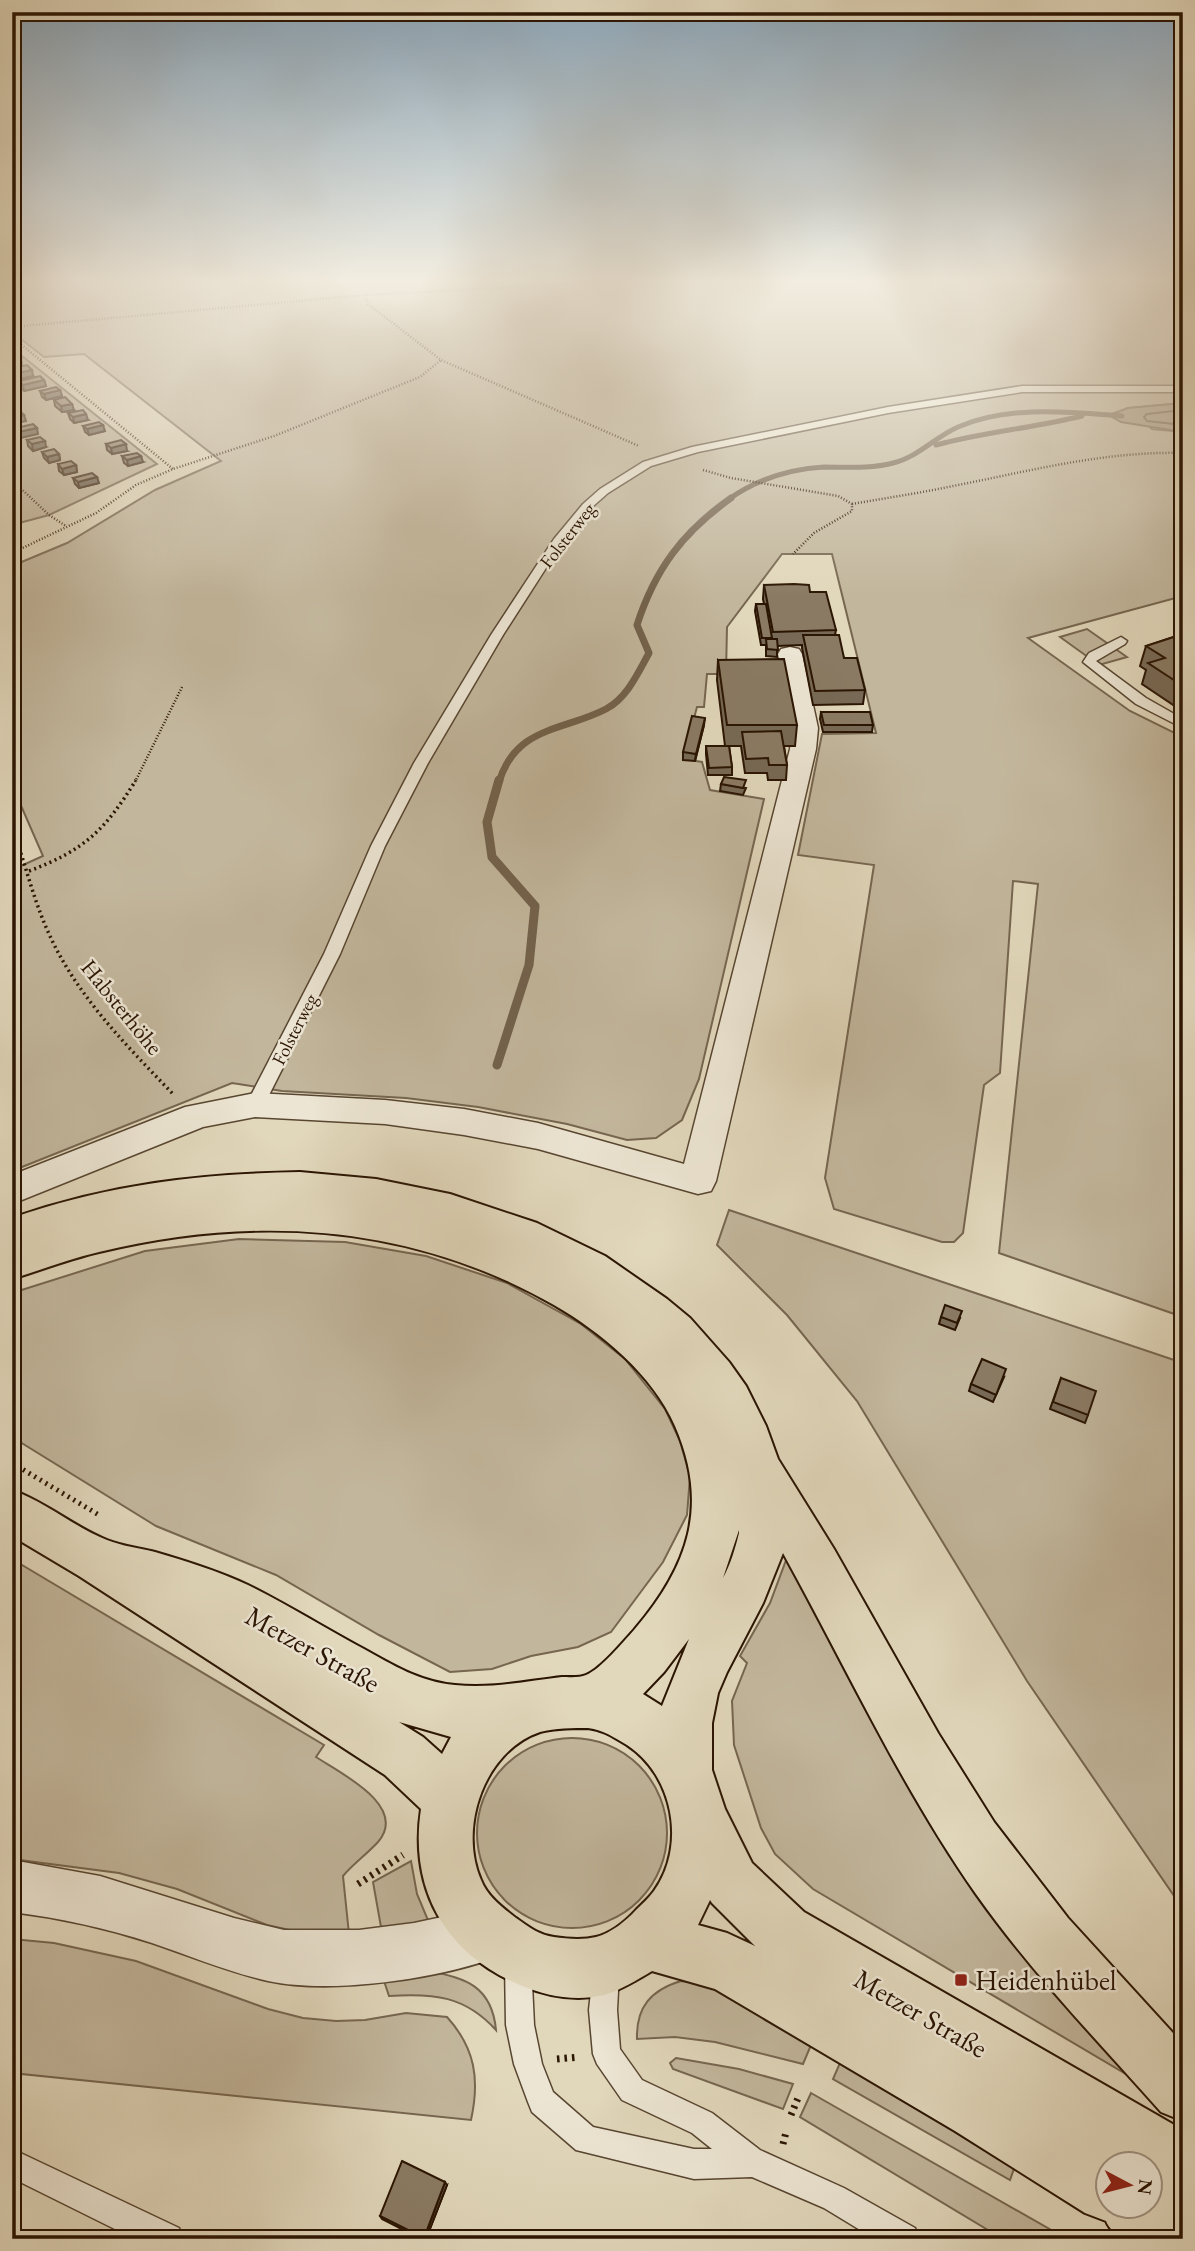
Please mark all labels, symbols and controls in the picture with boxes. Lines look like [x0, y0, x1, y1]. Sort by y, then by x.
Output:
street label: Folsterweg [534, 497, 601, 573]
street label: Habsterhöhe [74, 953, 170, 1061]
street label: Folsterweg [266, 989, 323, 1069]
street label: Metzer Straße [239, 1597, 387, 1701]
street label: Metzer Straße [848, 1960, 994, 2066]
place label: Heidenhübel [975, 1962, 1117, 1998]
marker: Heidenhübel [953, 1972, 969, 1988]
north arrow [1094, 2150, 1164, 2220]
text: N [1132, 2178, 1159, 2197]

